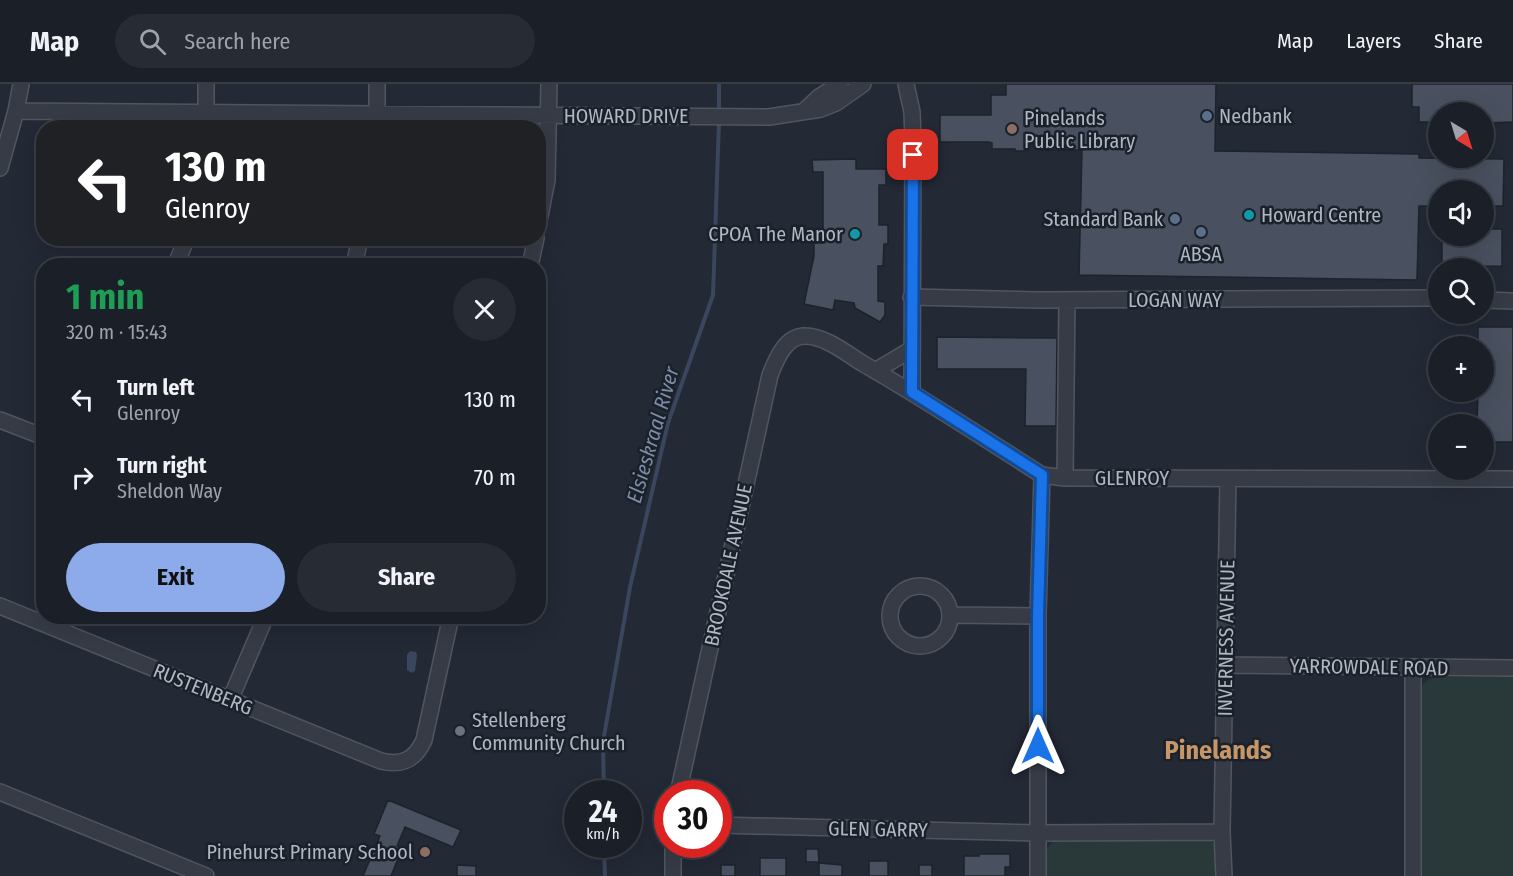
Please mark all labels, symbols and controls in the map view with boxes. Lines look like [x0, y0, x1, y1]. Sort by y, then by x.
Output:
search box [115, 14, 535, 68]
text: Map [30, 25, 79, 58]
icon: search [136, 25, 169, 58]
text: Search here [184, 28, 290, 55]
text: Map [1277, 28, 1313, 54]
text: Layers [1346, 28, 1401, 54]
text: Share [1434, 28, 1483, 54]
north arrow [1428, 102, 1494, 168]
map controls [1428, 102, 1494, 480]
street label: HOWARD DRIVE [564, 104, 688, 128]
place label: Nedbank [1219, 104, 1293, 128]
place label: Pinelands Public Library [1024, 106, 1135, 153]
marker: Nedbank [1200, 109, 1214, 123]
marker: Pinelands Public Library [1005, 122, 1019, 136]
pin [887, 129, 938, 180]
icon: arrive [896, 138, 929, 171]
text: 130 m [165, 142, 266, 192]
icon: left [66, 144, 144, 222]
button: sound [1428, 180, 1494, 246]
text: Glenroy [165, 193, 250, 225]
place label: Howard Centre [1261, 203, 1381, 227]
place label: Standard Bank [1043, 207, 1164, 231]
marker: Howard Centre [1242, 208, 1256, 222]
marker: Standard Bank [1168, 212, 1182, 226]
place label: CPOA The Manor [708, 222, 843, 246]
marker: ABSA [1194, 225, 1208, 239]
marker: CPOA The Manor [848, 227, 862, 241]
place label: ABSA [1180, 242, 1222, 266]
button: search [1428, 258, 1494, 324]
text: 1 min [66, 275, 144, 319]
button: close [453, 278, 516, 341]
street label: LOGAN WAY [1128, 288, 1222, 312]
text: 320 m · 15:43 [66, 320, 167, 344]
button: + [1428, 336, 1494, 402]
water label: Elsieskraal River [621, 363, 685, 506]
text: Turn left [117, 374, 195, 401]
icon: left [66, 383, 99, 416]
text: 130 m [464, 386, 516, 413]
text: Glenroy [117, 401, 180, 425]
button: − [1428, 414, 1494, 480]
text: Turn right [117, 452, 206, 479]
icon: right [66, 461, 99, 494]
text: 70 m [474, 464, 516, 491]
street label: GLENROY [1095, 466, 1169, 490]
text: Sheldon Way [117, 479, 222, 503]
street label: BROOKDALE AVENUE [699, 482, 757, 648]
button: Exit [66, 543, 285, 612]
button: Share [297, 543, 516, 612]
street label: INVERNESS AVENUE [1213, 560, 1239, 716]
street label: YARROWDALE ROAD [1289, 654, 1449, 680]
street label: RUSTENBERG [150, 658, 256, 720]
place label: Stellenberg Community Church [472, 708, 626, 755]
position arrow [1006, 714, 1070, 778]
marker: Stellenberg Community Church [453, 724, 467, 738]
district label: Pinelands [1165, 735, 1271, 766]
speed limit sign: 30 [654, 780, 732, 858]
text: 24 [589, 794, 617, 830]
street label: GLEN GARRY [828, 816, 928, 842]
text: km/h [586, 825, 620, 843]
place label: Pinehurst Primary School [206, 840, 413, 864]
marker: Pinehurst Primary School [418, 845, 432, 859]

